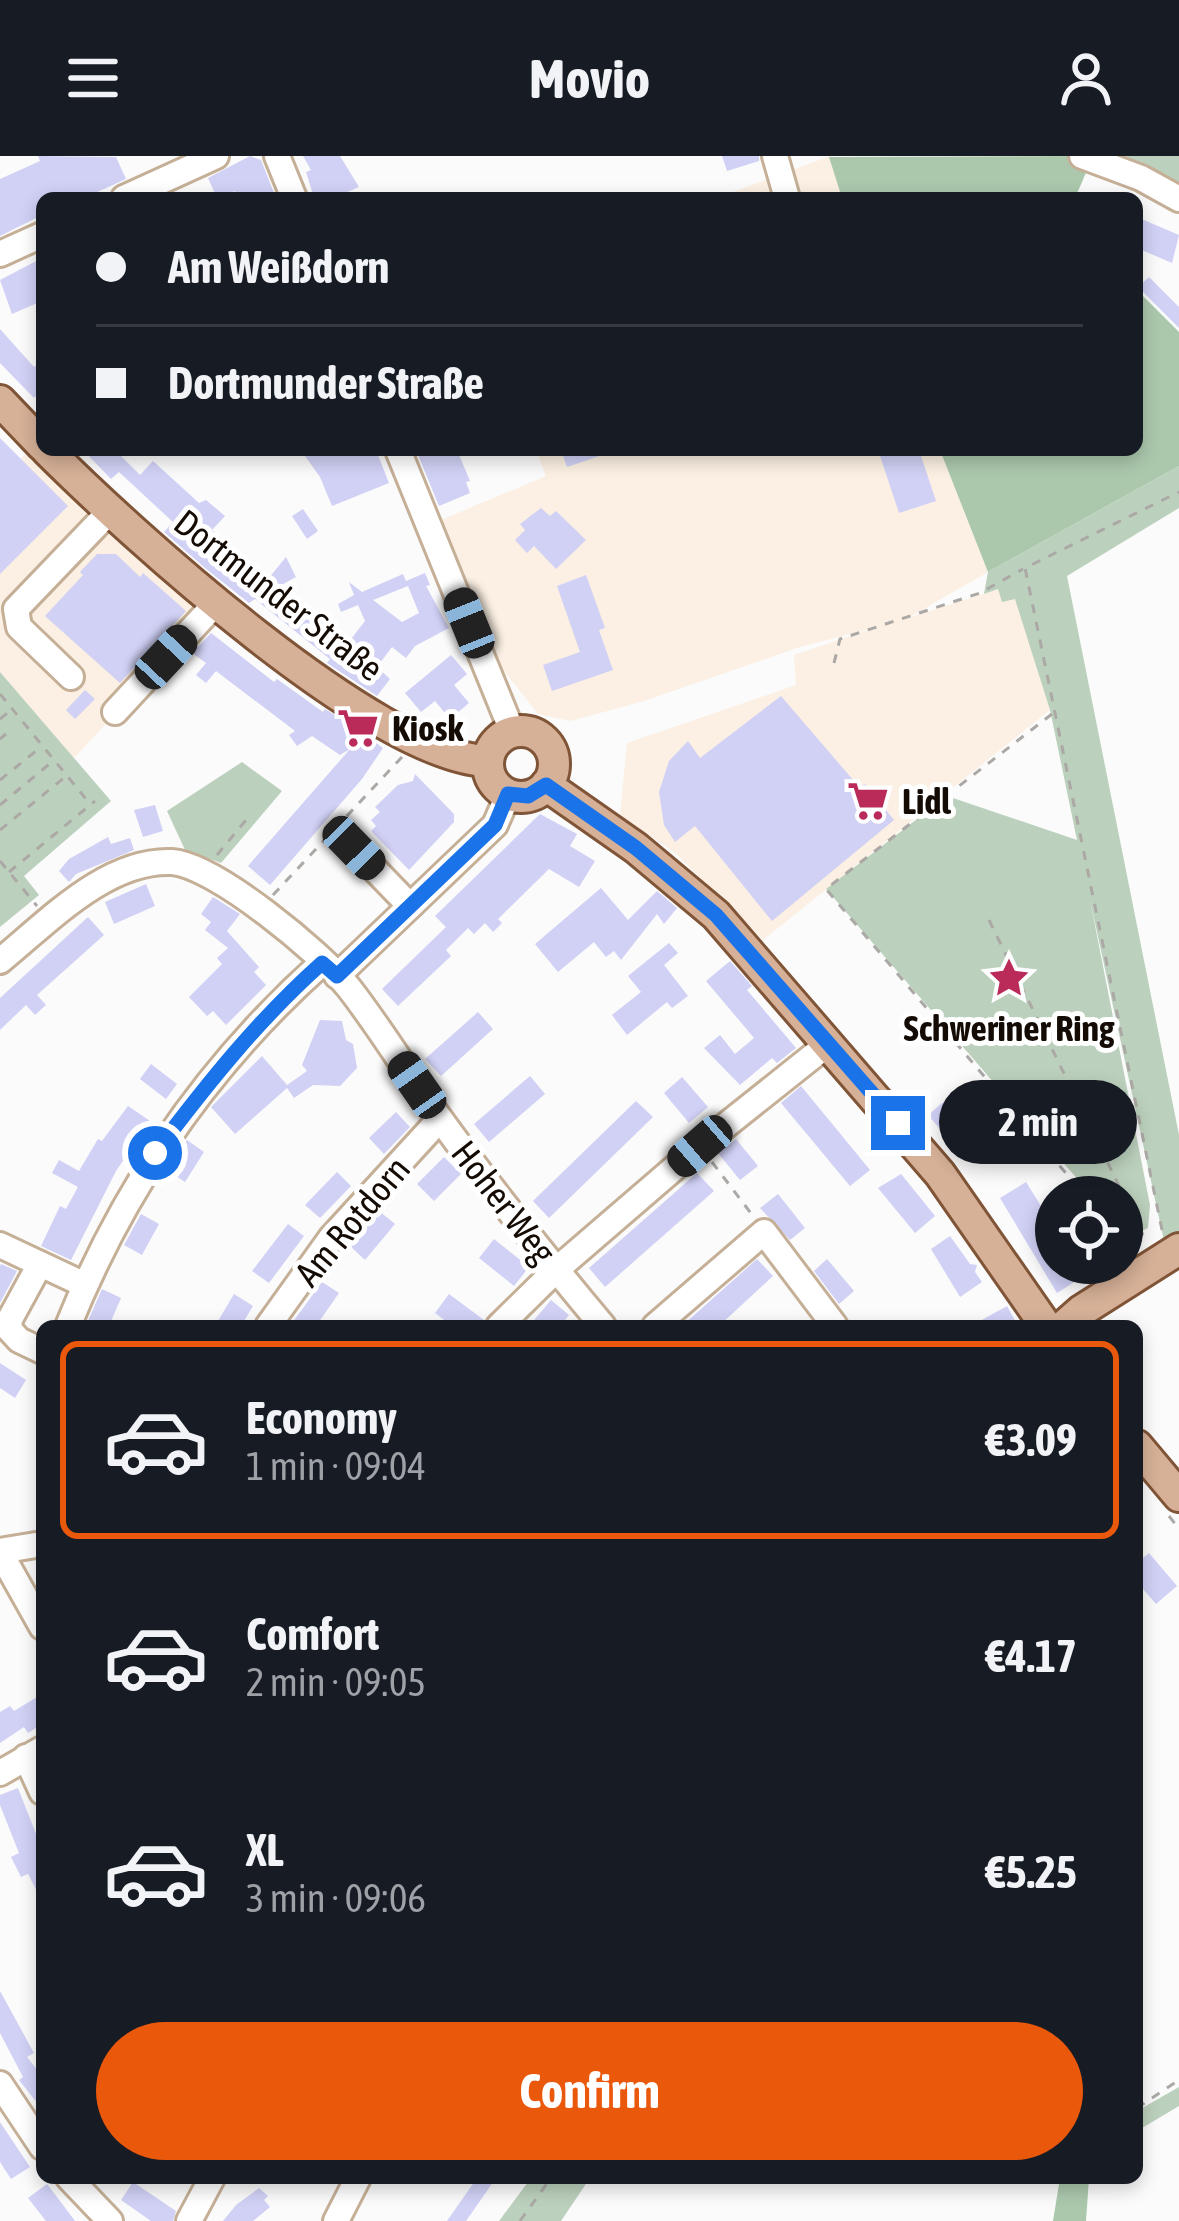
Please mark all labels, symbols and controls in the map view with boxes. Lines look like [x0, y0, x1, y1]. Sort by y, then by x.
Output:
icon: menu [60, 45, 126, 111]
icon: person [1053, 45, 1119, 111]
text: Movio [529, 48, 650, 109]
text: Am Weißdorn [168, 241, 389, 293]
text: Dortmunder Straße [168, 357, 484, 409]
street label: Dortmunder Straße [166, 501, 392, 689]
car [439, 583, 499, 663]
car [128, 618, 204, 696]
supermarket icon: Kiosk [335, 705, 381, 751]
place label: Kiosk [392, 707, 465, 749]
supermarket icon: Lidl [845, 778, 891, 824]
place label: Lidl [902, 780, 951, 822]
car [316, 810, 392, 886]
place icon: Schweriner Ring [986, 955, 1032, 1001]
place label: Schweriner Ring [904, 1007, 1115, 1049]
car [382, 1045, 452, 1125]
callout: 2 min [940, 1081, 1138, 1165]
route end [871, 1096, 925, 1150]
text: 2 min [998, 1100, 1078, 1144]
car [661, 1109, 739, 1183]
route start [128, 1126, 182, 1180]
street label: Hoher Weg [443, 1132, 565, 1272]
street label: Am Rotdorn [286, 1148, 418, 1294]
map controls [1035, 1176, 1143, 1284]
button: locate [1035, 1176, 1143, 1284]
icon: car [102, 1386, 210, 1494]
text: Economy [246, 1392, 397, 1444]
text: €3.09 [985, 1414, 1077, 1466]
text: 1 min · 09:04 [246, 1444, 426, 1488]
icon: car [102, 1602, 210, 1710]
text: Comfort [246, 1608, 379, 1660]
text: €4.17 [985, 1630, 1077, 1682]
text: 2 min · 09:05 [246, 1660, 426, 1704]
icon: car [102, 1818, 210, 1926]
text: XL [246, 1824, 284, 1876]
text: €5.25 [985, 1846, 1077, 1898]
text: 3 min · 09:06 [246, 1876, 426, 1920]
button: Confirm [96, 2022, 1083, 2160]

